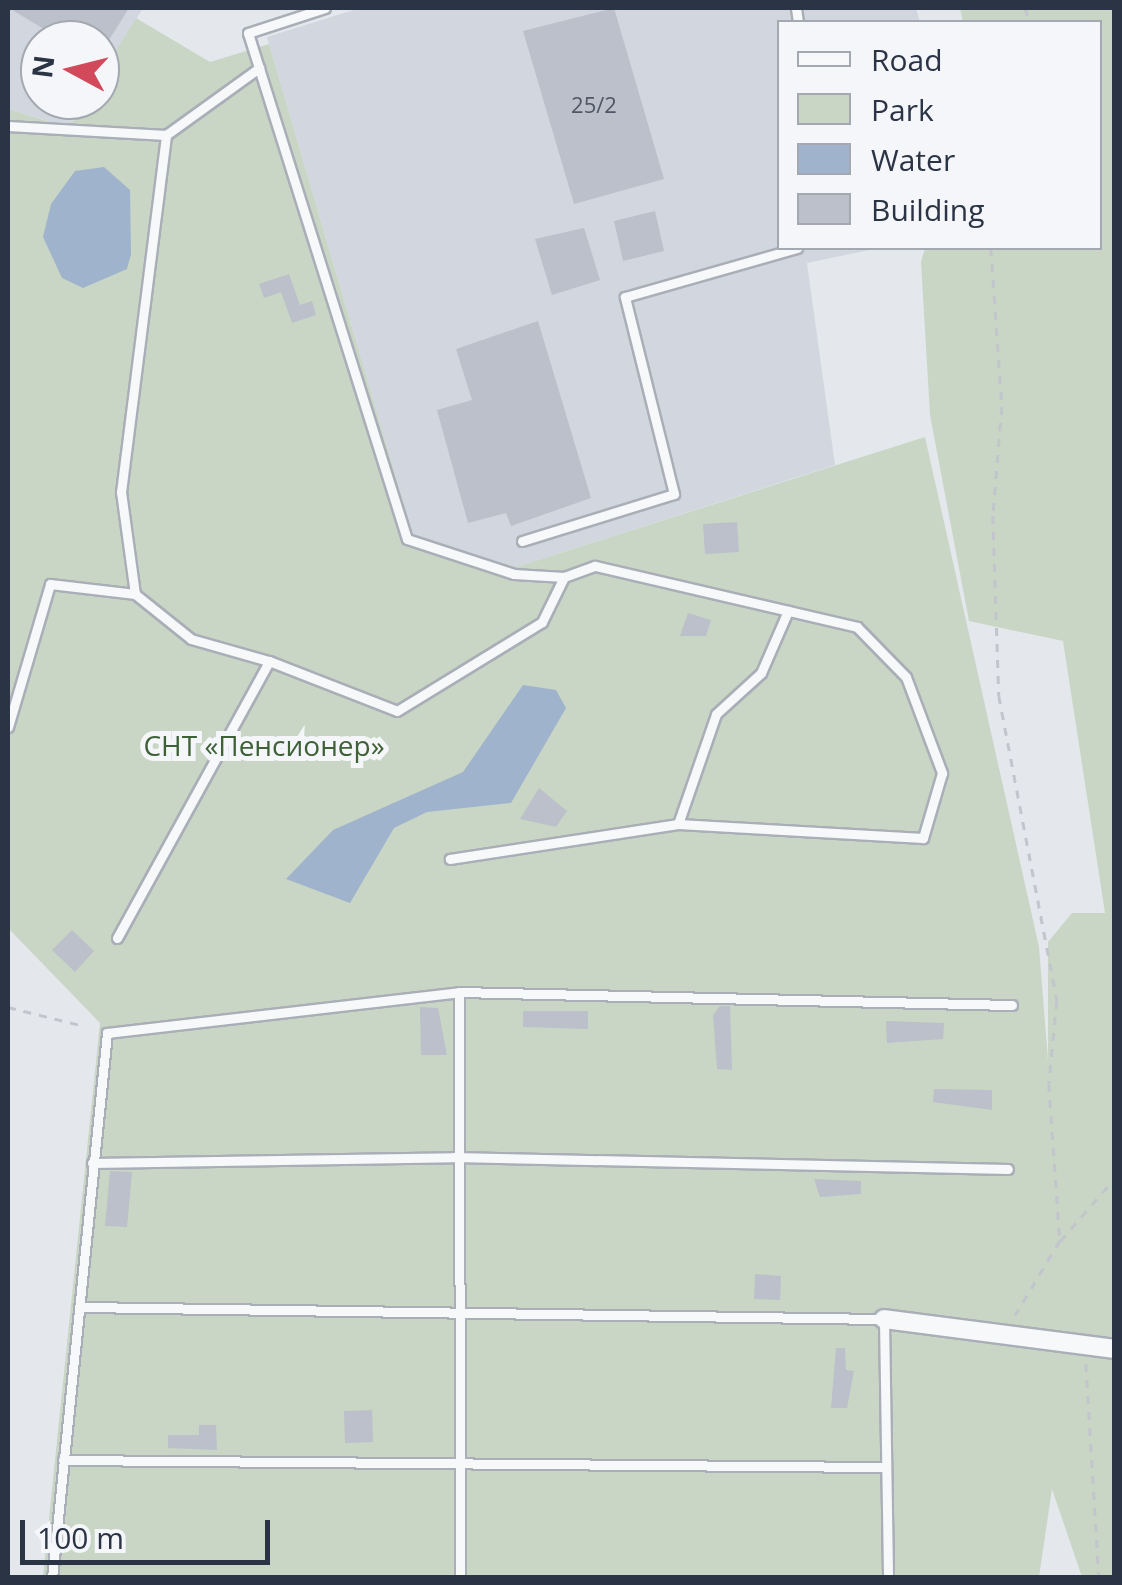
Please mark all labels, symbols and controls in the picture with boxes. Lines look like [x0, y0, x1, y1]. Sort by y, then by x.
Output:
north arrow [20, 20, 120, 120]
legend [777, 20, 1102, 250]
text: Road [871, 39, 943, 80]
text: N [22, 53, 62, 80]
text: Park [871, 89, 934, 130]
house number: 25/2 [571, 92, 617, 118]
text: Water [871, 139, 955, 180]
text: Building [871, 189, 985, 230]
park label: СНТ «Пенсионер» [143, 728, 385, 762]
scale bar [25, 1500, 275, 1562]
text: 100 m [37, 1517, 124, 1558]

